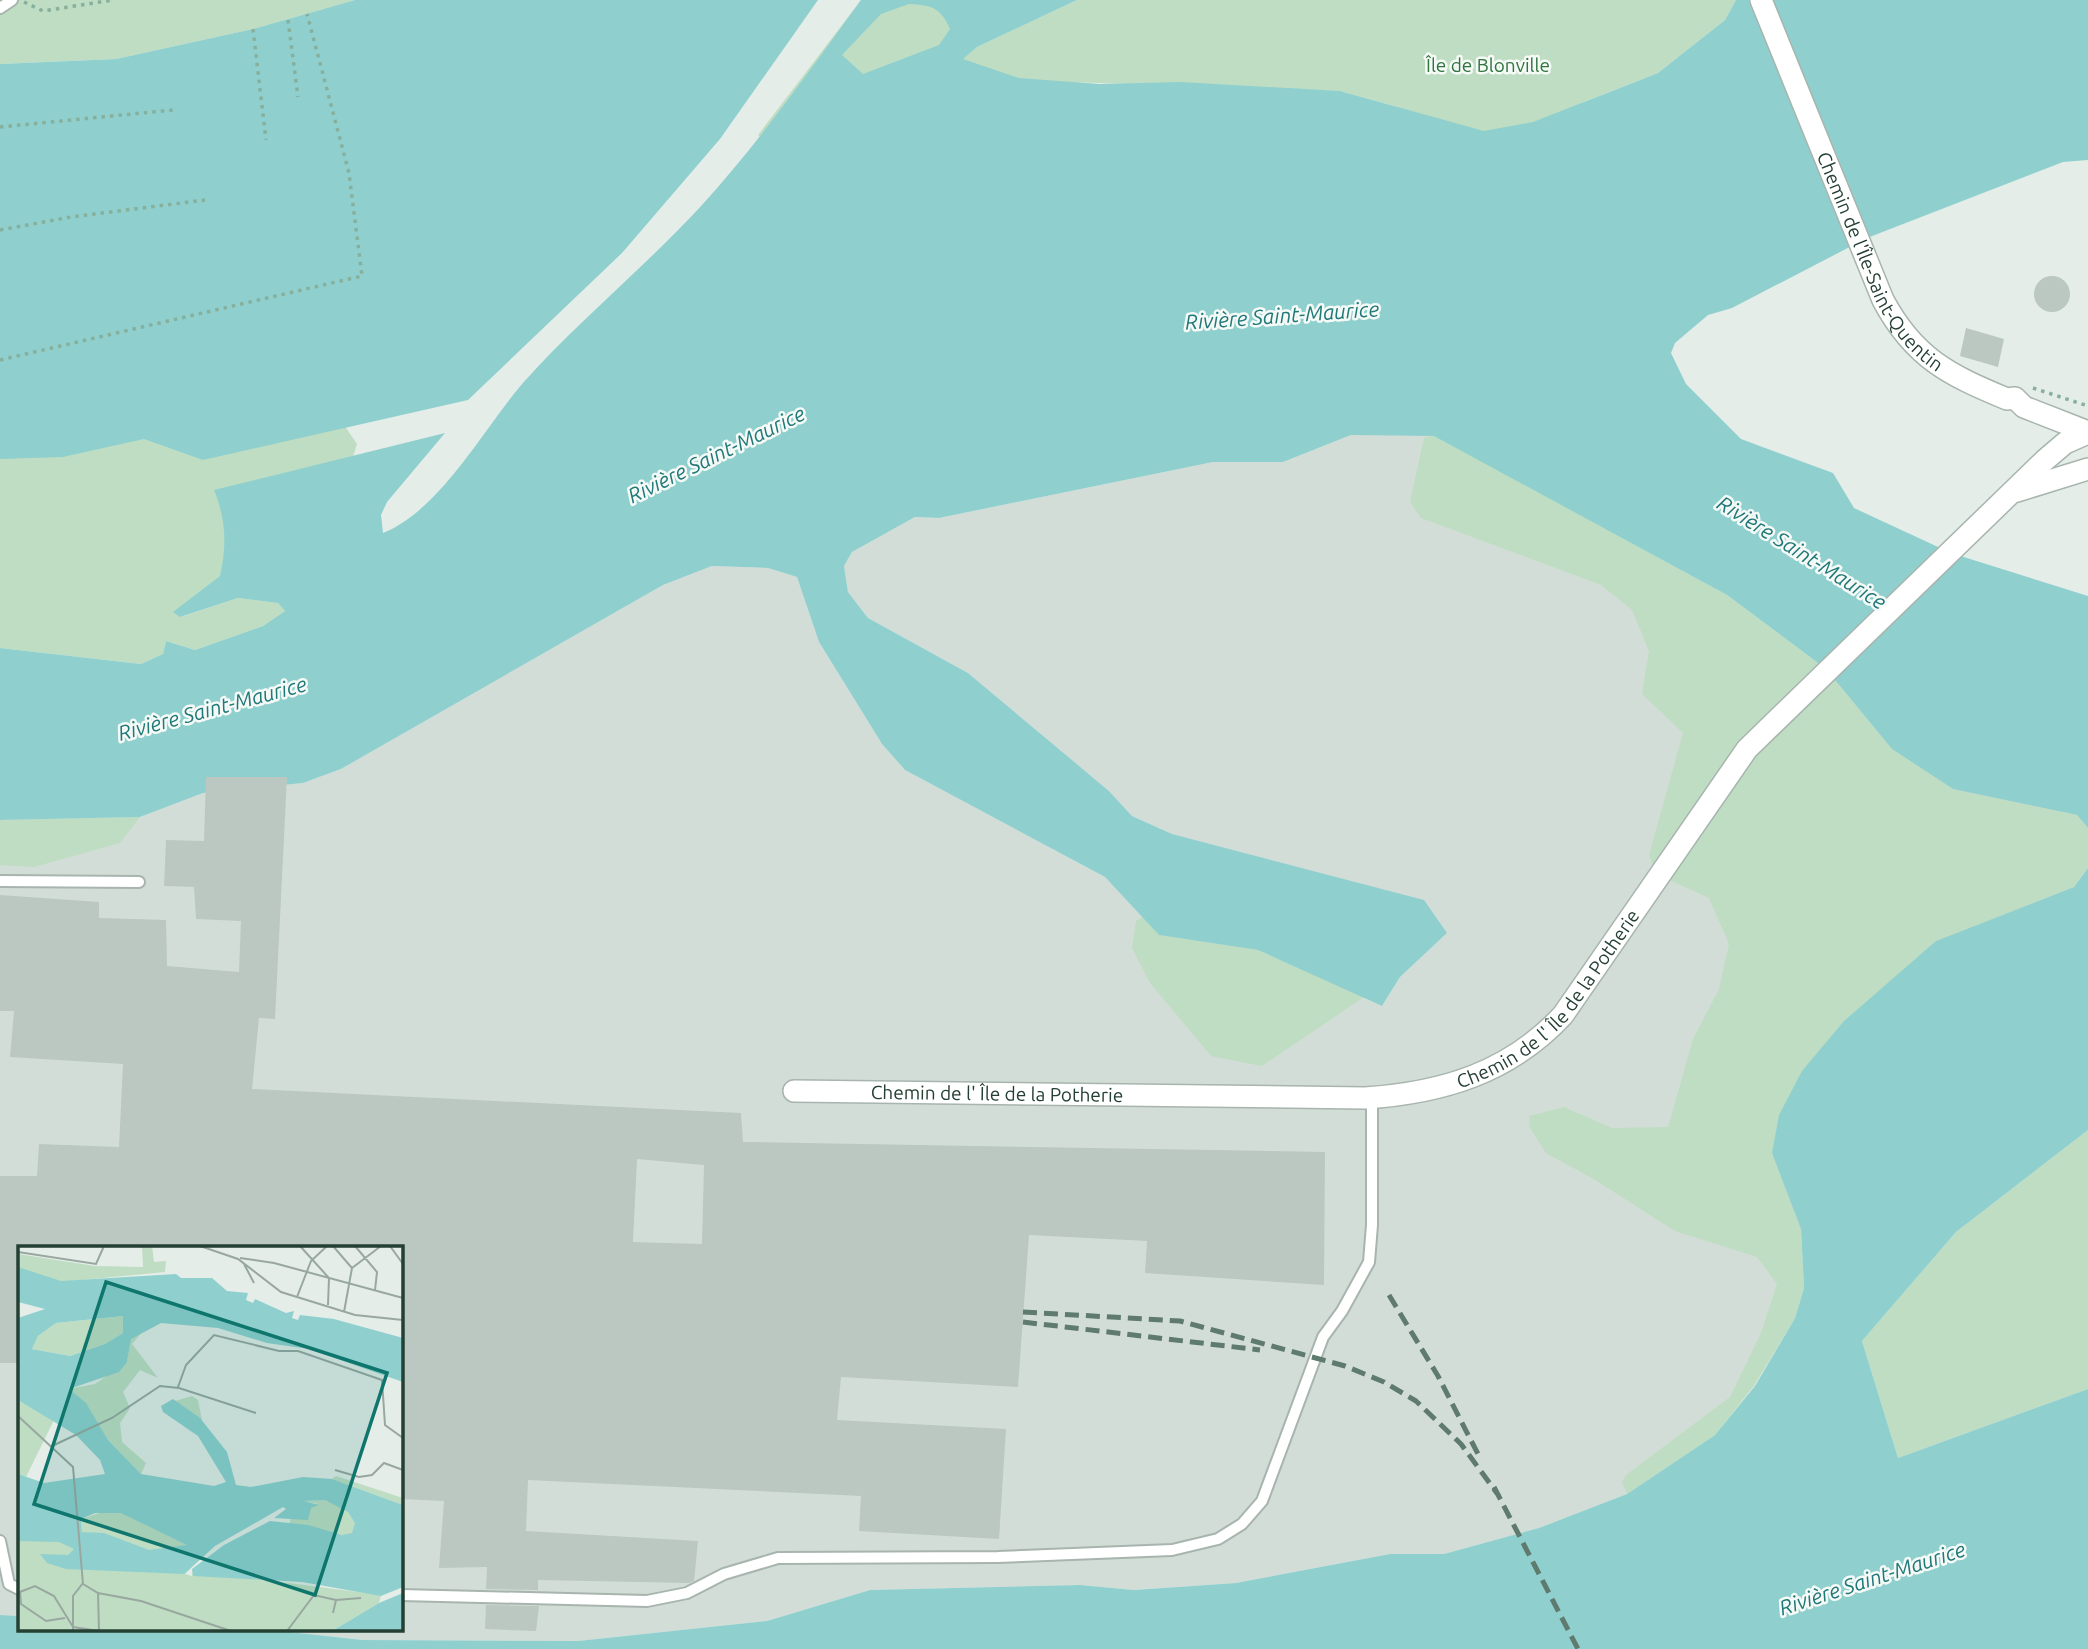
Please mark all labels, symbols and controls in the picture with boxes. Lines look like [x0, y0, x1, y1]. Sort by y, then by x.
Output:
park label: Île de Blonville [1425, 54, 1550, 76]
street label: Chemin de l'Île-Saint-Quentin [1813, 149, 1947, 376]
water label: Rivière Saint-Maurice [1184, 296, 1380, 334]
water label: Rivière Saint-Maurice [623, 400, 809, 507]
water label: Rivière Saint-Maurice [1713, 490, 1891, 614]
water label: Rivière Saint-Maurice [115, 671, 309, 745]
street label: Chemin de l' Île de la Potherie [1454, 905, 1644, 1092]
street label: Chemin de l' Île de la Potherie [871, 1081, 1123, 1106]
inset map [18, 1246, 402, 1632]
water label: Rivière Saint-Maurice [1776, 1536, 1969, 1619]

